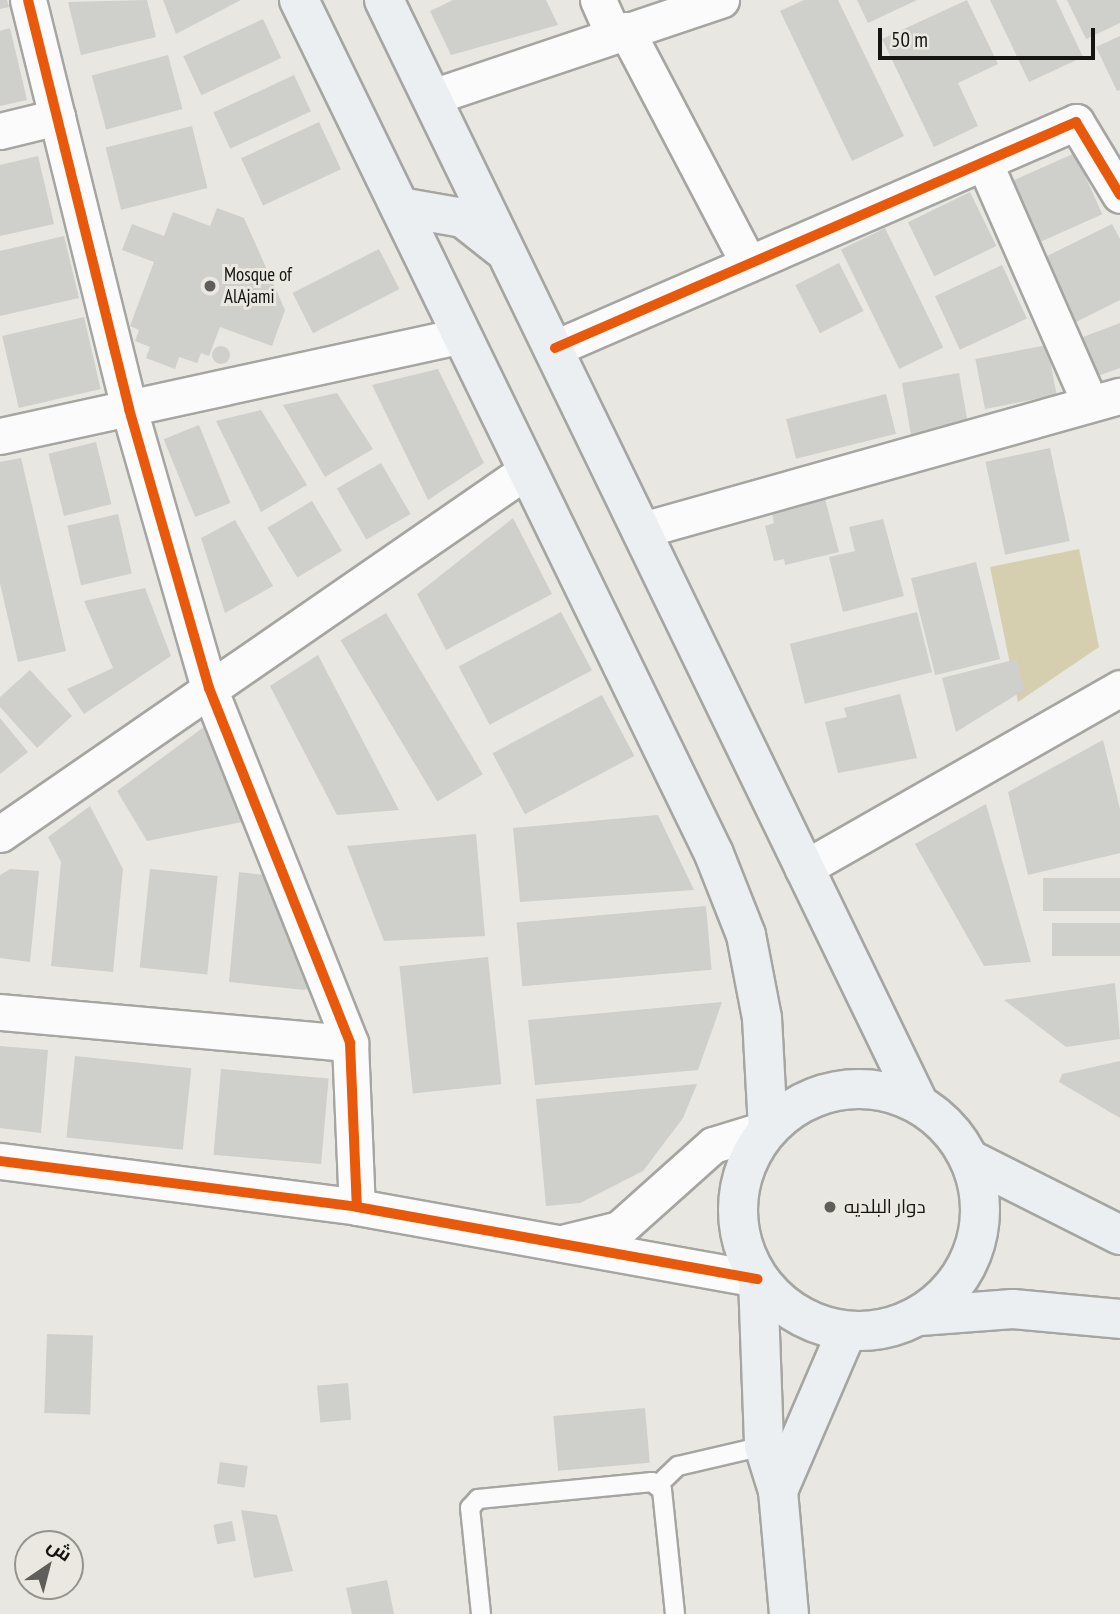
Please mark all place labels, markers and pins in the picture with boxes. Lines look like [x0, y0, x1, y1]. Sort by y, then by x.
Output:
place label: Mosque of AlAjami [224, 264, 292, 308]
marker: Mosque of AlAjami [202, 278, 218, 294]
place label: دوار البلديه [844, 1196, 926, 1218]
marker: دوار البلديه [822, 1199, 838, 1215]

